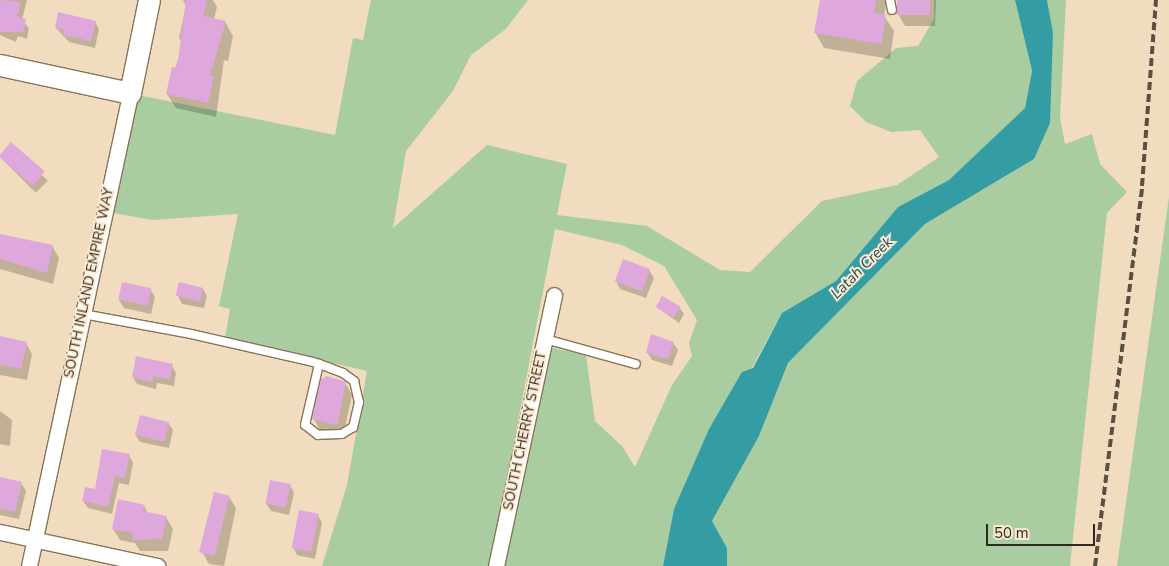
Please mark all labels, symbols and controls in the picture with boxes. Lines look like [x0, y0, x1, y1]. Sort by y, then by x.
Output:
street label: SOUTH INLAND EMPIRE WAY [61, 186, 117, 380]
water label: Latah Creek [827, 233, 897, 303]
street label: SOUTH CHERRY STREET [500, 350, 550, 512]
scale bar [989, 514, 1098, 546]
text: 50 m [994, 523, 1029, 543]

